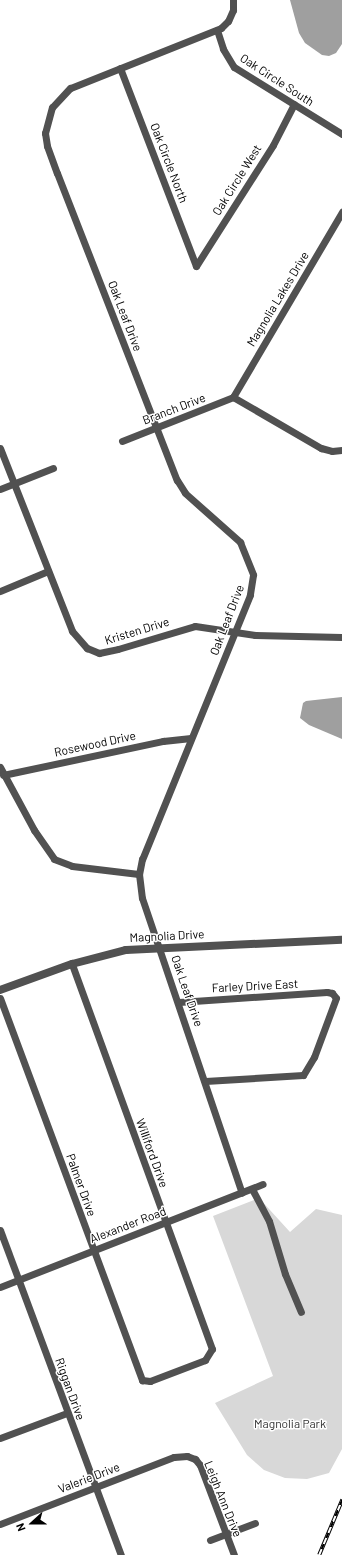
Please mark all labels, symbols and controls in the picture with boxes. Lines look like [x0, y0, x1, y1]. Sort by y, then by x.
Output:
street label: Oak Circle South [237, 51, 317, 109]
street label: Oak Circle North [147, 121, 191, 205]
street label: Oak Circle West [210, 142, 264, 218]
street label: Magnolia Lakes Drive [244, 249, 312, 349]
street label: Oak Leaf Drive [105, 279, 145, 353]
street label: Branch Drive [141, 390, 207, 428]
street label: Oak Leaf Drive [207, 583, 247, 657]
street label: Kristen Drive [103, 614, 171, 648]
street label: Rosewood Drive [53, 728, 137, 760]
street label: Magnolia Drive [129, 927, 205, 945]
street label: Oak Leaf Drive [168, 953, 206, 1029]
street label: Farley Drive East [211, 977, 299, 995]
street label: Williford Drive [133, 1117, 171, 1189]
street label: Palmer Drive [63, 1152, 99, 1218]
street label: Alexander Road [88, 1204, 168, 1246]
street label: Riggan Drive [52, 1356, 88, 1422]
park label: Magnolia Park [254, 1417, 326, 1431]
street label: Leigh Ann Drive [201, 1459, 245, 1539]
street label: Valerie Drive [56, 1460, 122, 1496]
north arrow [12, 1503, 52, 1543]
text: N [13, 1522, 28, 1533]

